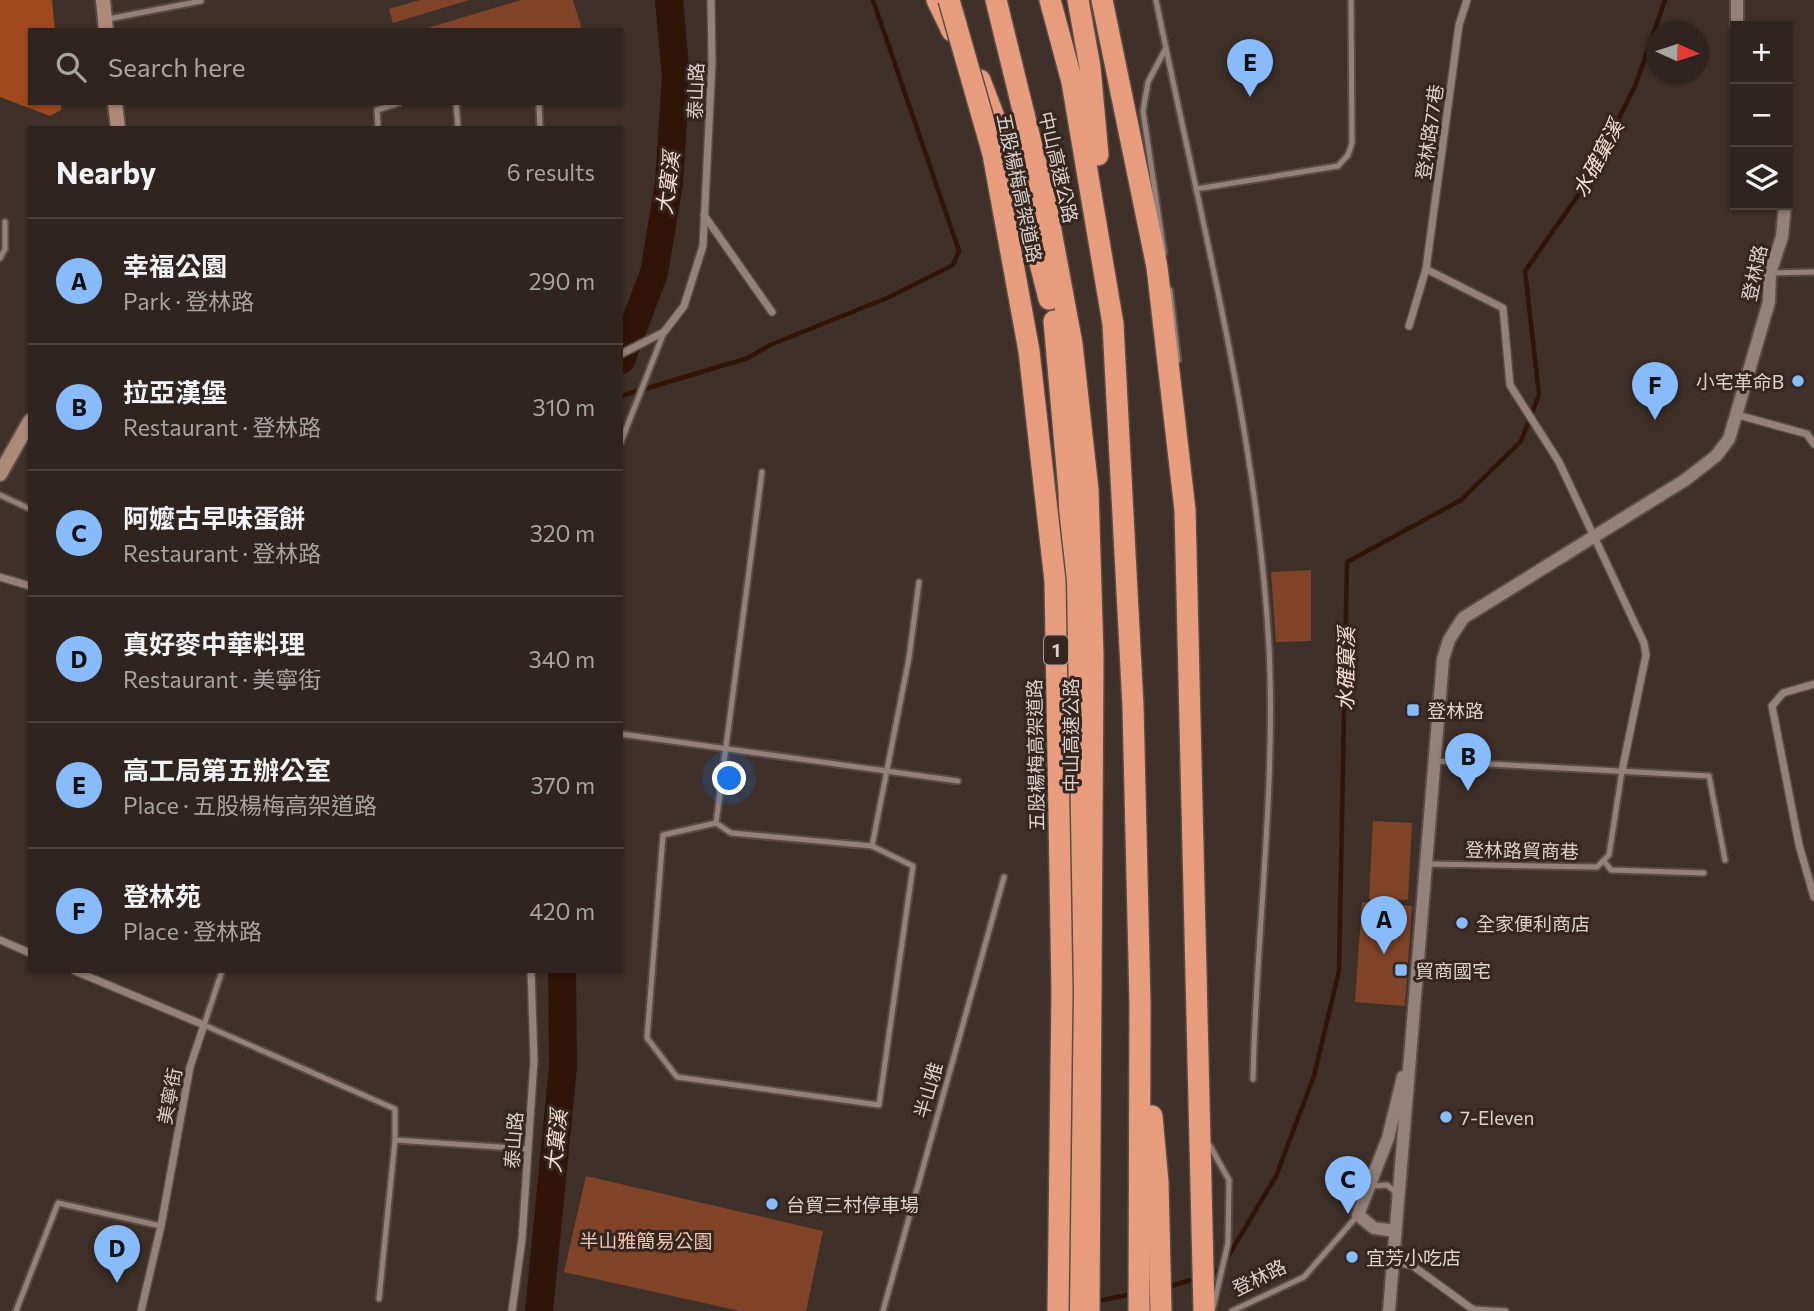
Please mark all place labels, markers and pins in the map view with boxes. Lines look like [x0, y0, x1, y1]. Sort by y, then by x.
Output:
pin: E [1227, 39, 1273, 97]
pin: F [1632, 362, 1678, 420]
place label: 小宅革命B [1696, 370, 1784, 393]
marker: 小宅革命B [1790, 373, 1806, 389]
place label: 登林路 [1427, 699, 1484, 722]
marker: 登林路 [1405, 702, 1421, 718]
pin: B [1445, 733, 1491, 791]
pin: A [1361, 896, 1407, 954]
place label: 全家便利商店 [1476, 912, 1590, 935]
marker: 全家便利商店 [1454, 915, 1470, 931]
place label: 貿商國宅 [1415, 959, 1491, 982]
marker: 貿商國宅 [1393, 962, 1409, 978]
place label: 7-Eleven [1460, 1106, 1534, 1129]
marker: 7-Eleven [1438, 1109, 1454, 1125]
pin: C [1325, 1156, 1371, 1214]
place label: 台貿三村停車場 [786, 1193, 919, 1216]
marker: 台貿三村停車場 [764, 1196, 780, 1212]
pin: D [94, 1225, 140, 1283]
place label: 宜芳小吃店 [1366, 1246, 1461, 1269]
marker: 宜芳小吃店 [1344, 1249, 1360, 1265]

